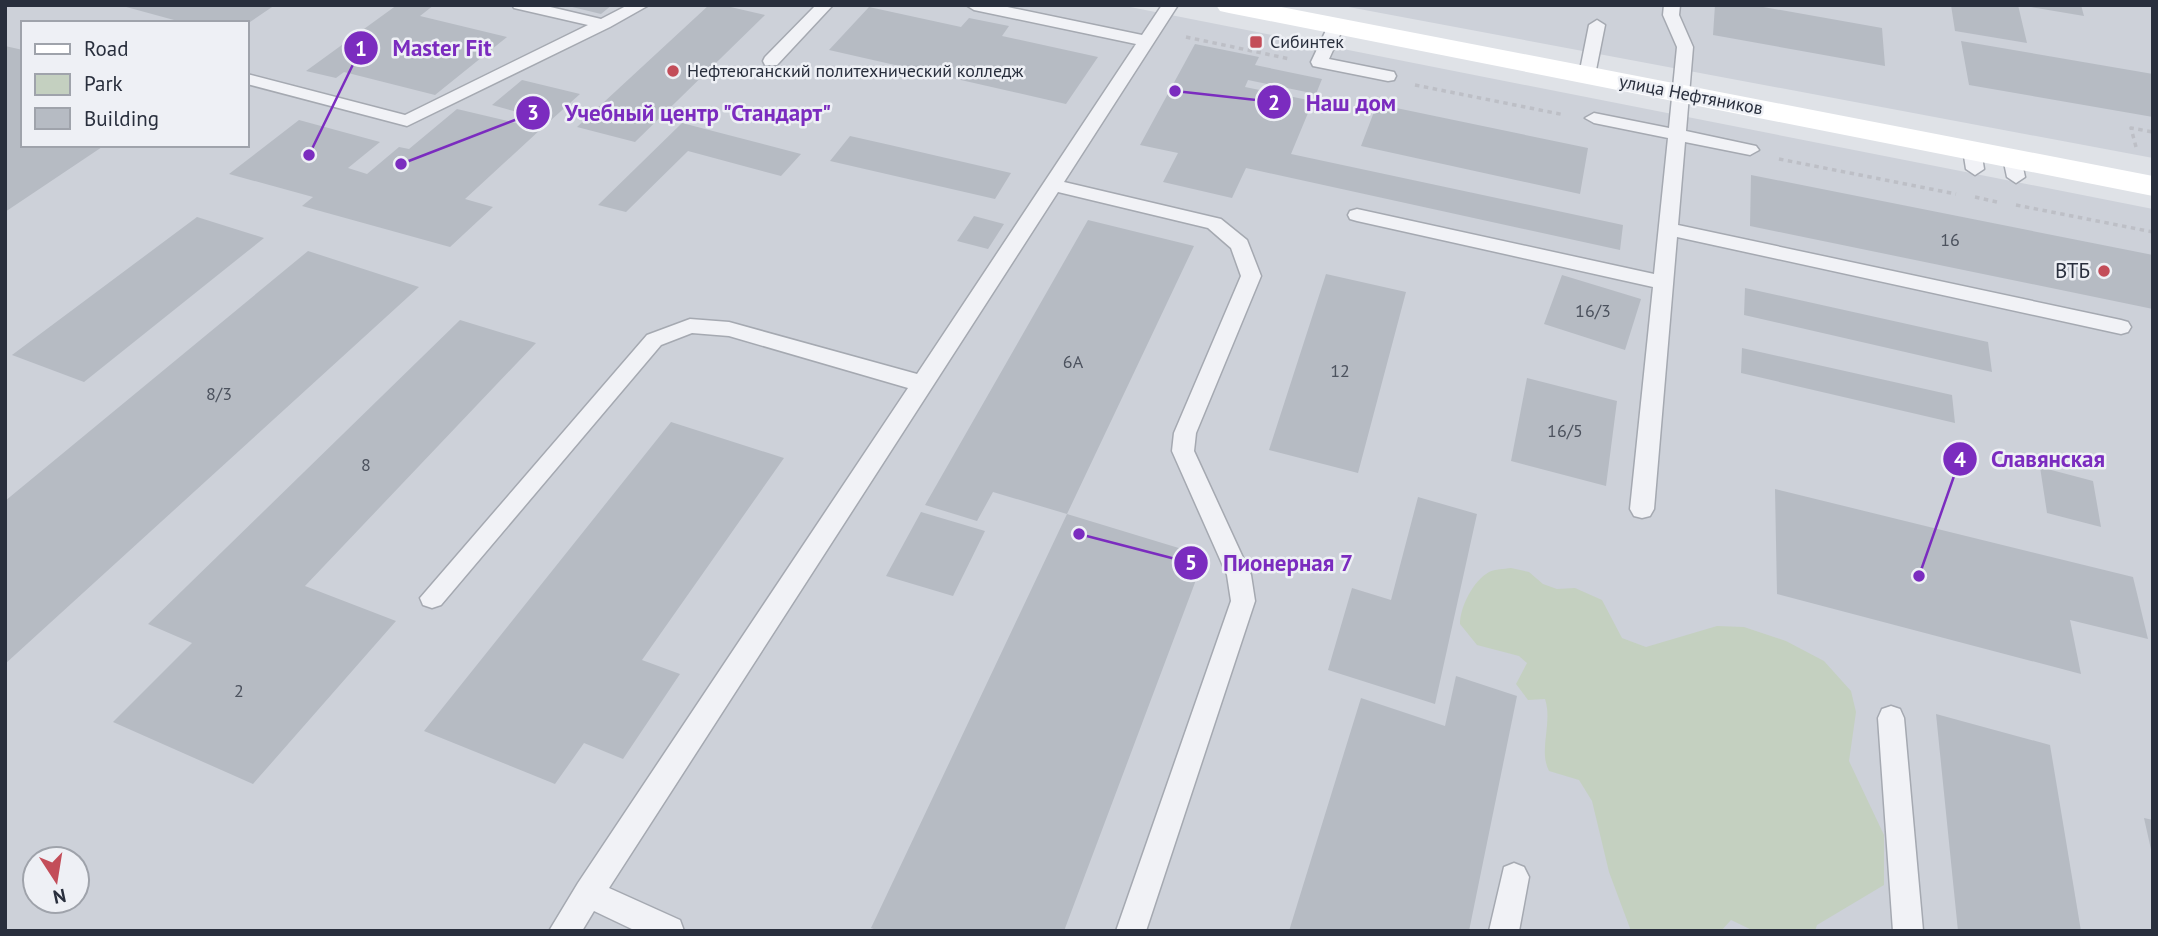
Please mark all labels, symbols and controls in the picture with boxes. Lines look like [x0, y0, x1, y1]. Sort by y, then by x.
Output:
legend [21, 21, 248, 147]
callout: Master Fit [344, 26, 506, 70]
place label: Сибинтек [1270, 30, 1344, 53]
text: Master Fit [393, 33, 491, 62]
marker: Сибинтек [1248, 34, 1264, 50]
text: Road [84, 35, 128, 62]
text: 1 [355, 35, 367, 62]
place label: Нефтеюганский политехнический колледж [687, 59, 1023, 82]
marker: Нефтеюганский политехнический колледж [665, 63, 681, 79]
street label: улица Нефтяников [1617, 69, 1765, 120]
text: Park [84, 70, 123, 97]
callout: Наш дом [1256, 80, 1410, 124]
text: Наш дом [1306, 88, 1396, 117]
text: 2 [1268, 89, 1280, 116]
callout: Учебный центр "Стандарт" [515, 91, 847, 135]
text: Учебный центр "Стандарт" [564, 98, 831, 127]
text: 3 [527, 99, 539, 126]
text: Building [84, 105, 159, 132]
house number: 16 [1940, 228, 1960, 251]
place label: ВТБ [2055, 257, 2090, 284]
marker: ВТБ [2096, 263, 2112, 279]
house number: 16/3 [1575, 299, 1611, 322]
house number: 6А [1063, 350, 1084, 373]
house number: 12 [1330, 359, 1350, 382]
house number: 8/3 [206, 382, 232, 405]
house number: 16/5 [1547, 419, 1583, 442]
callout: Славянская [1942, 437, 2119, 481]
text: Славянская [1991, 444, 2105, 473]
text: 4 [1954, 446, 1966, 473]
house number: 8 [361, 453, 371, 476]
callout: Пионерная 7 [1174, 541, 1367, 585]
text: Пионерная 7 [1223, 548, 1353, 577]
text: 5 [1185, 549, 1197, 576]
house number: 2 [234, 679, 244, 702]
north arrow [21, 845, 91, 915]
text: N [51, 884, 68, 910]

